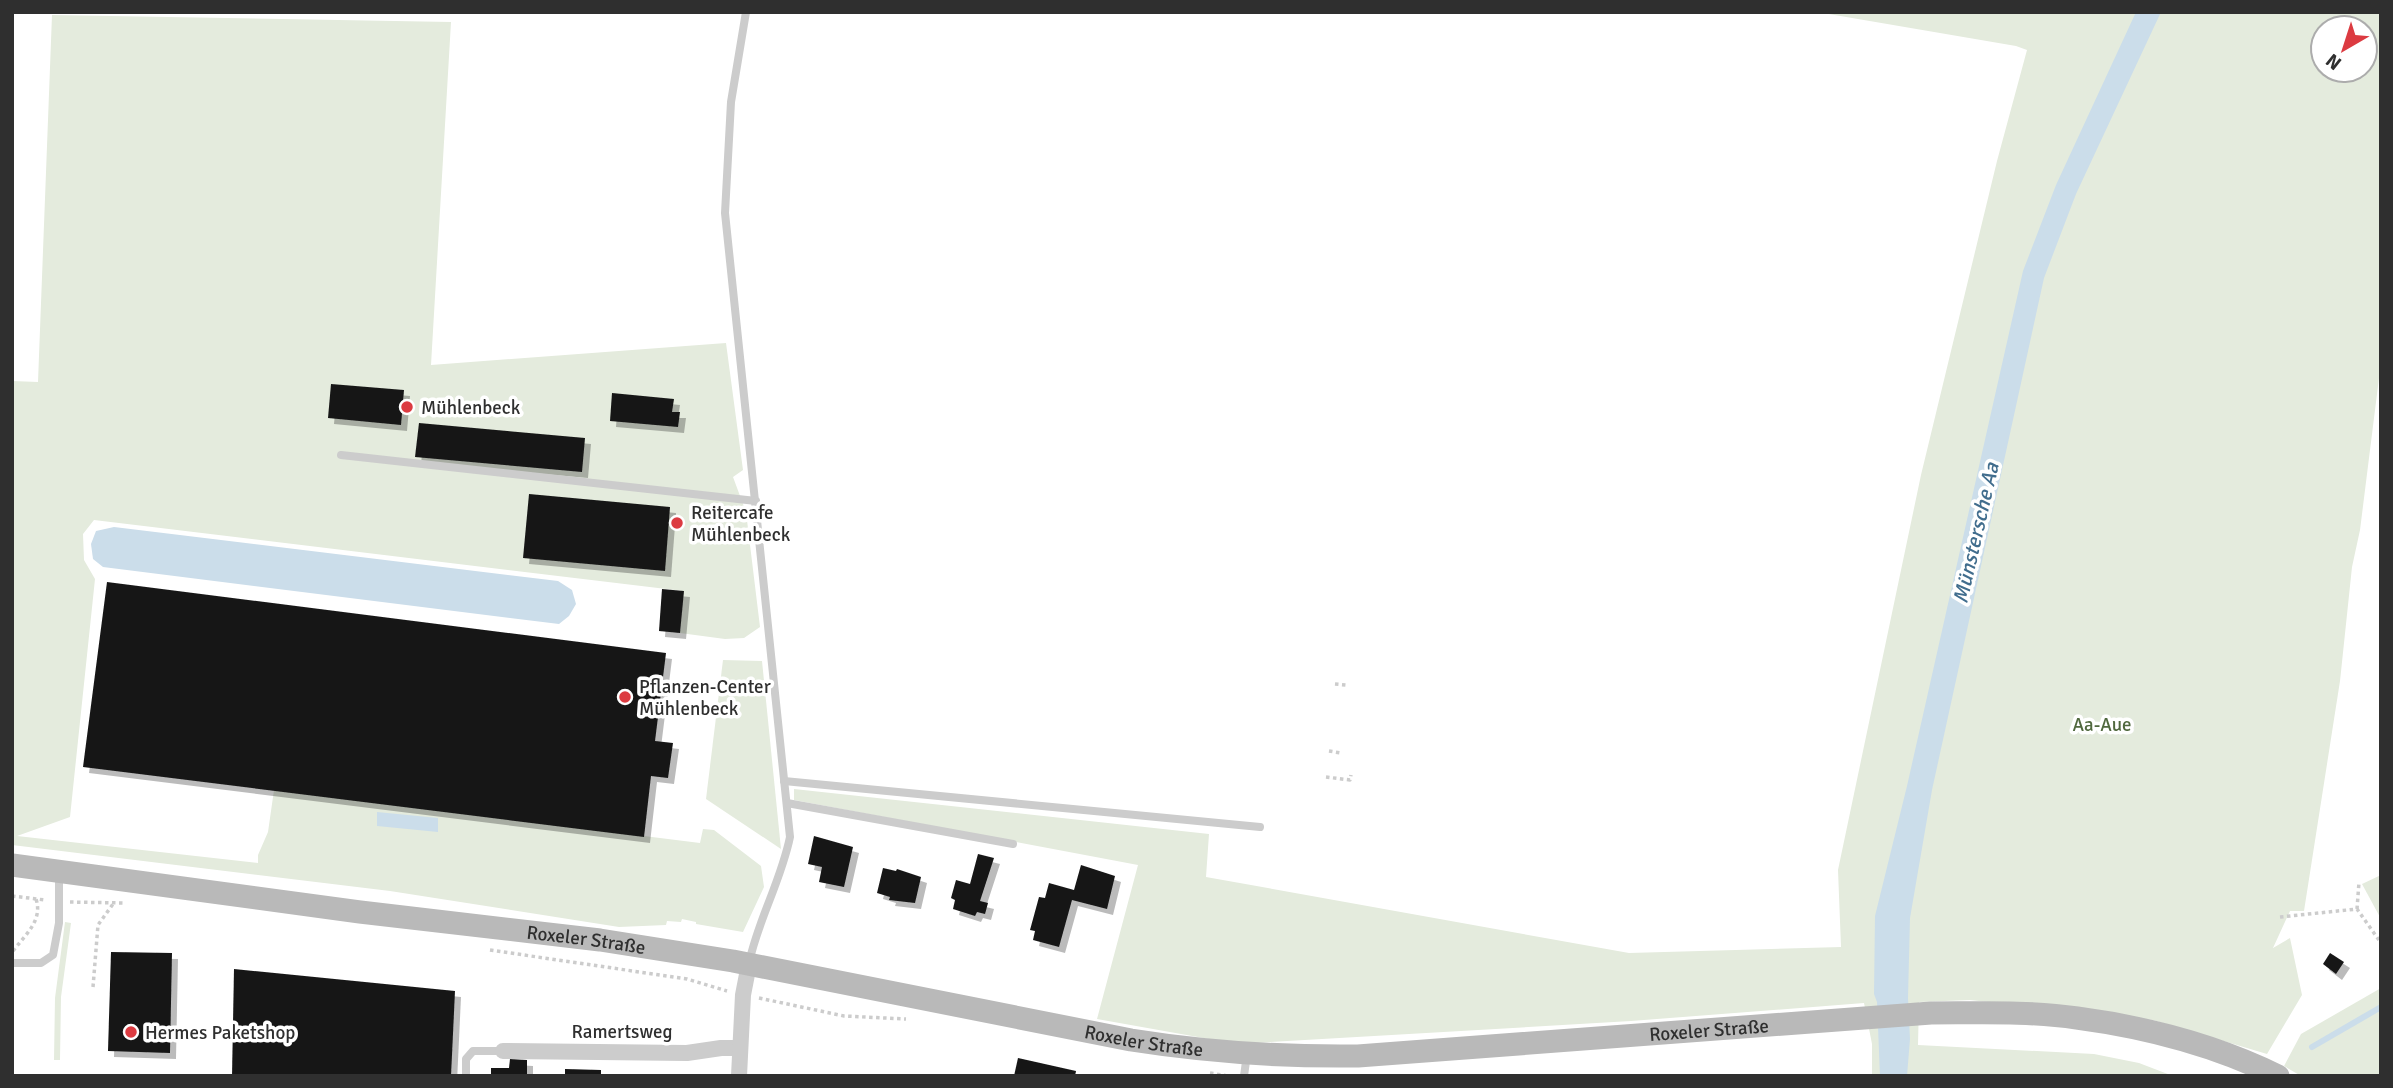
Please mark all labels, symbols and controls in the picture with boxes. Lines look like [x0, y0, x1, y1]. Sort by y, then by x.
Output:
north arrow [2309, 14, 2379, 84]
text: N [2321, 48, 2347, 75]
place label: Mühlenbeck [421, 396, 521, 420]
marker: Mühlenbeck [399, 399, 415, 415]
water label: Münstersche Aa [1947, 459, 2005, 606]
place label: Reitercafe Mühlenbeck [691, 501, 791, 547]
marker: Reitercafe Mühlenbeck [669, 515, 685, 531]
place label: Pflanzen-Center Mühlenbeck [639, 675, 771, 721]
marker: Pflanzen-Center Mühlenbeck [617, 689, 633, 705]
park label: Aa-Aue [2072, 713, 2132, 737]
street label: Roxeler Straße [525, 921, 647, 960]
street label: Roxeler Straße [1648, 1014, 1770, 1047]
street label: Ramertsweg [572, 1020, 672, 1044]
street label: Roxeler Straße [1082, 1020, 1204, 1062]
place label: Hermes Paketshop [145, 1021, 295, 1045]
marker: Hermes Paketshop [123, 1024, 139, 1040]

